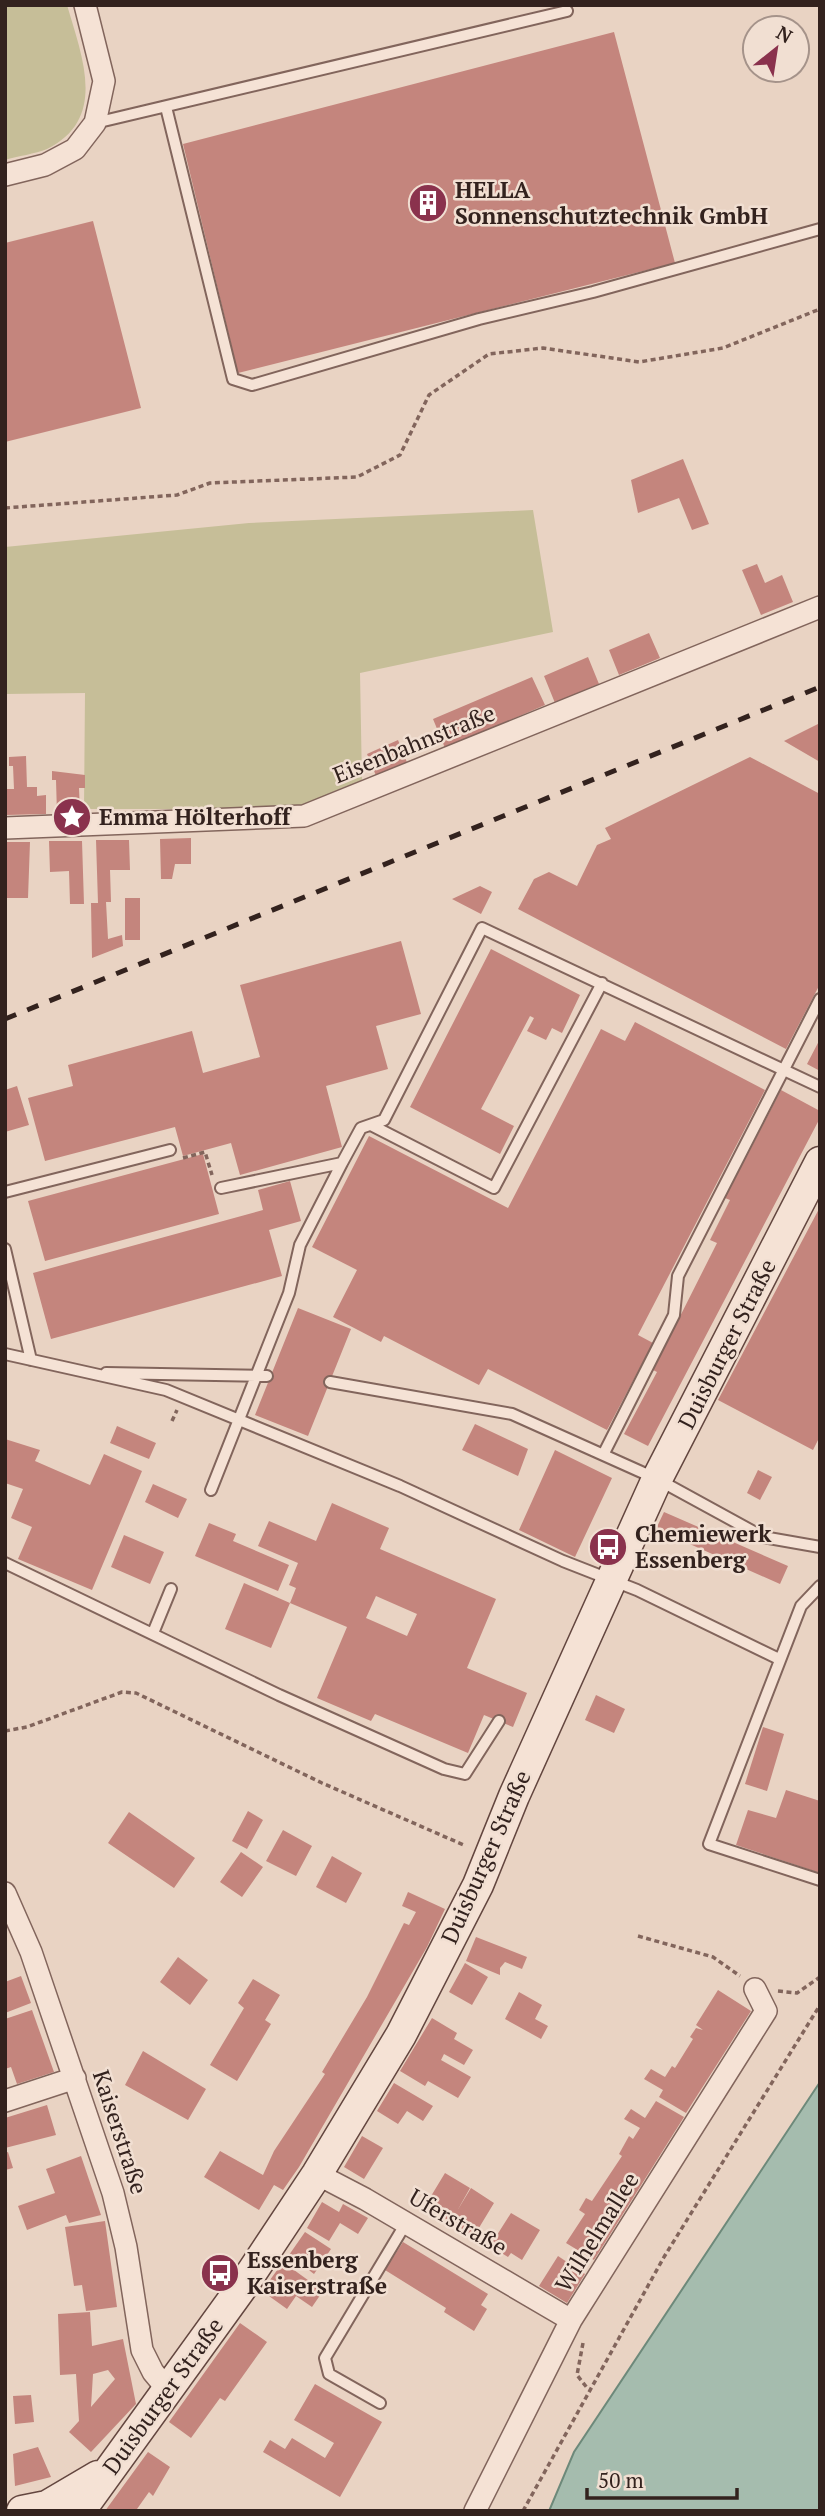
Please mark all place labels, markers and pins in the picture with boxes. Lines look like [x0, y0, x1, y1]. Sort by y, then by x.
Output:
place label: HELLA Sonnenschutztechnik GmbH [455, 174, 768, 231]
building icon: HELLA Sonnenschutztechnik GmbH [407, 182, 449, 224]
place icon: Emma Hölterhoff [51, 796, 93, 838]
place label: Emma Hölterhoff [99, 801, 293, 832]
place label: Chemiewerk Essenberg [635, 1518, 772, 1575]
bus stop icon: Chemiewerk Essenberg [587, 1526, 629, 1568]
place label: Essenberg Kaiserstraße [247, 2244, 387, 2301]
bus stop icon: Essenberg Kaiserstraße [199, 2252, 241, 2294]

